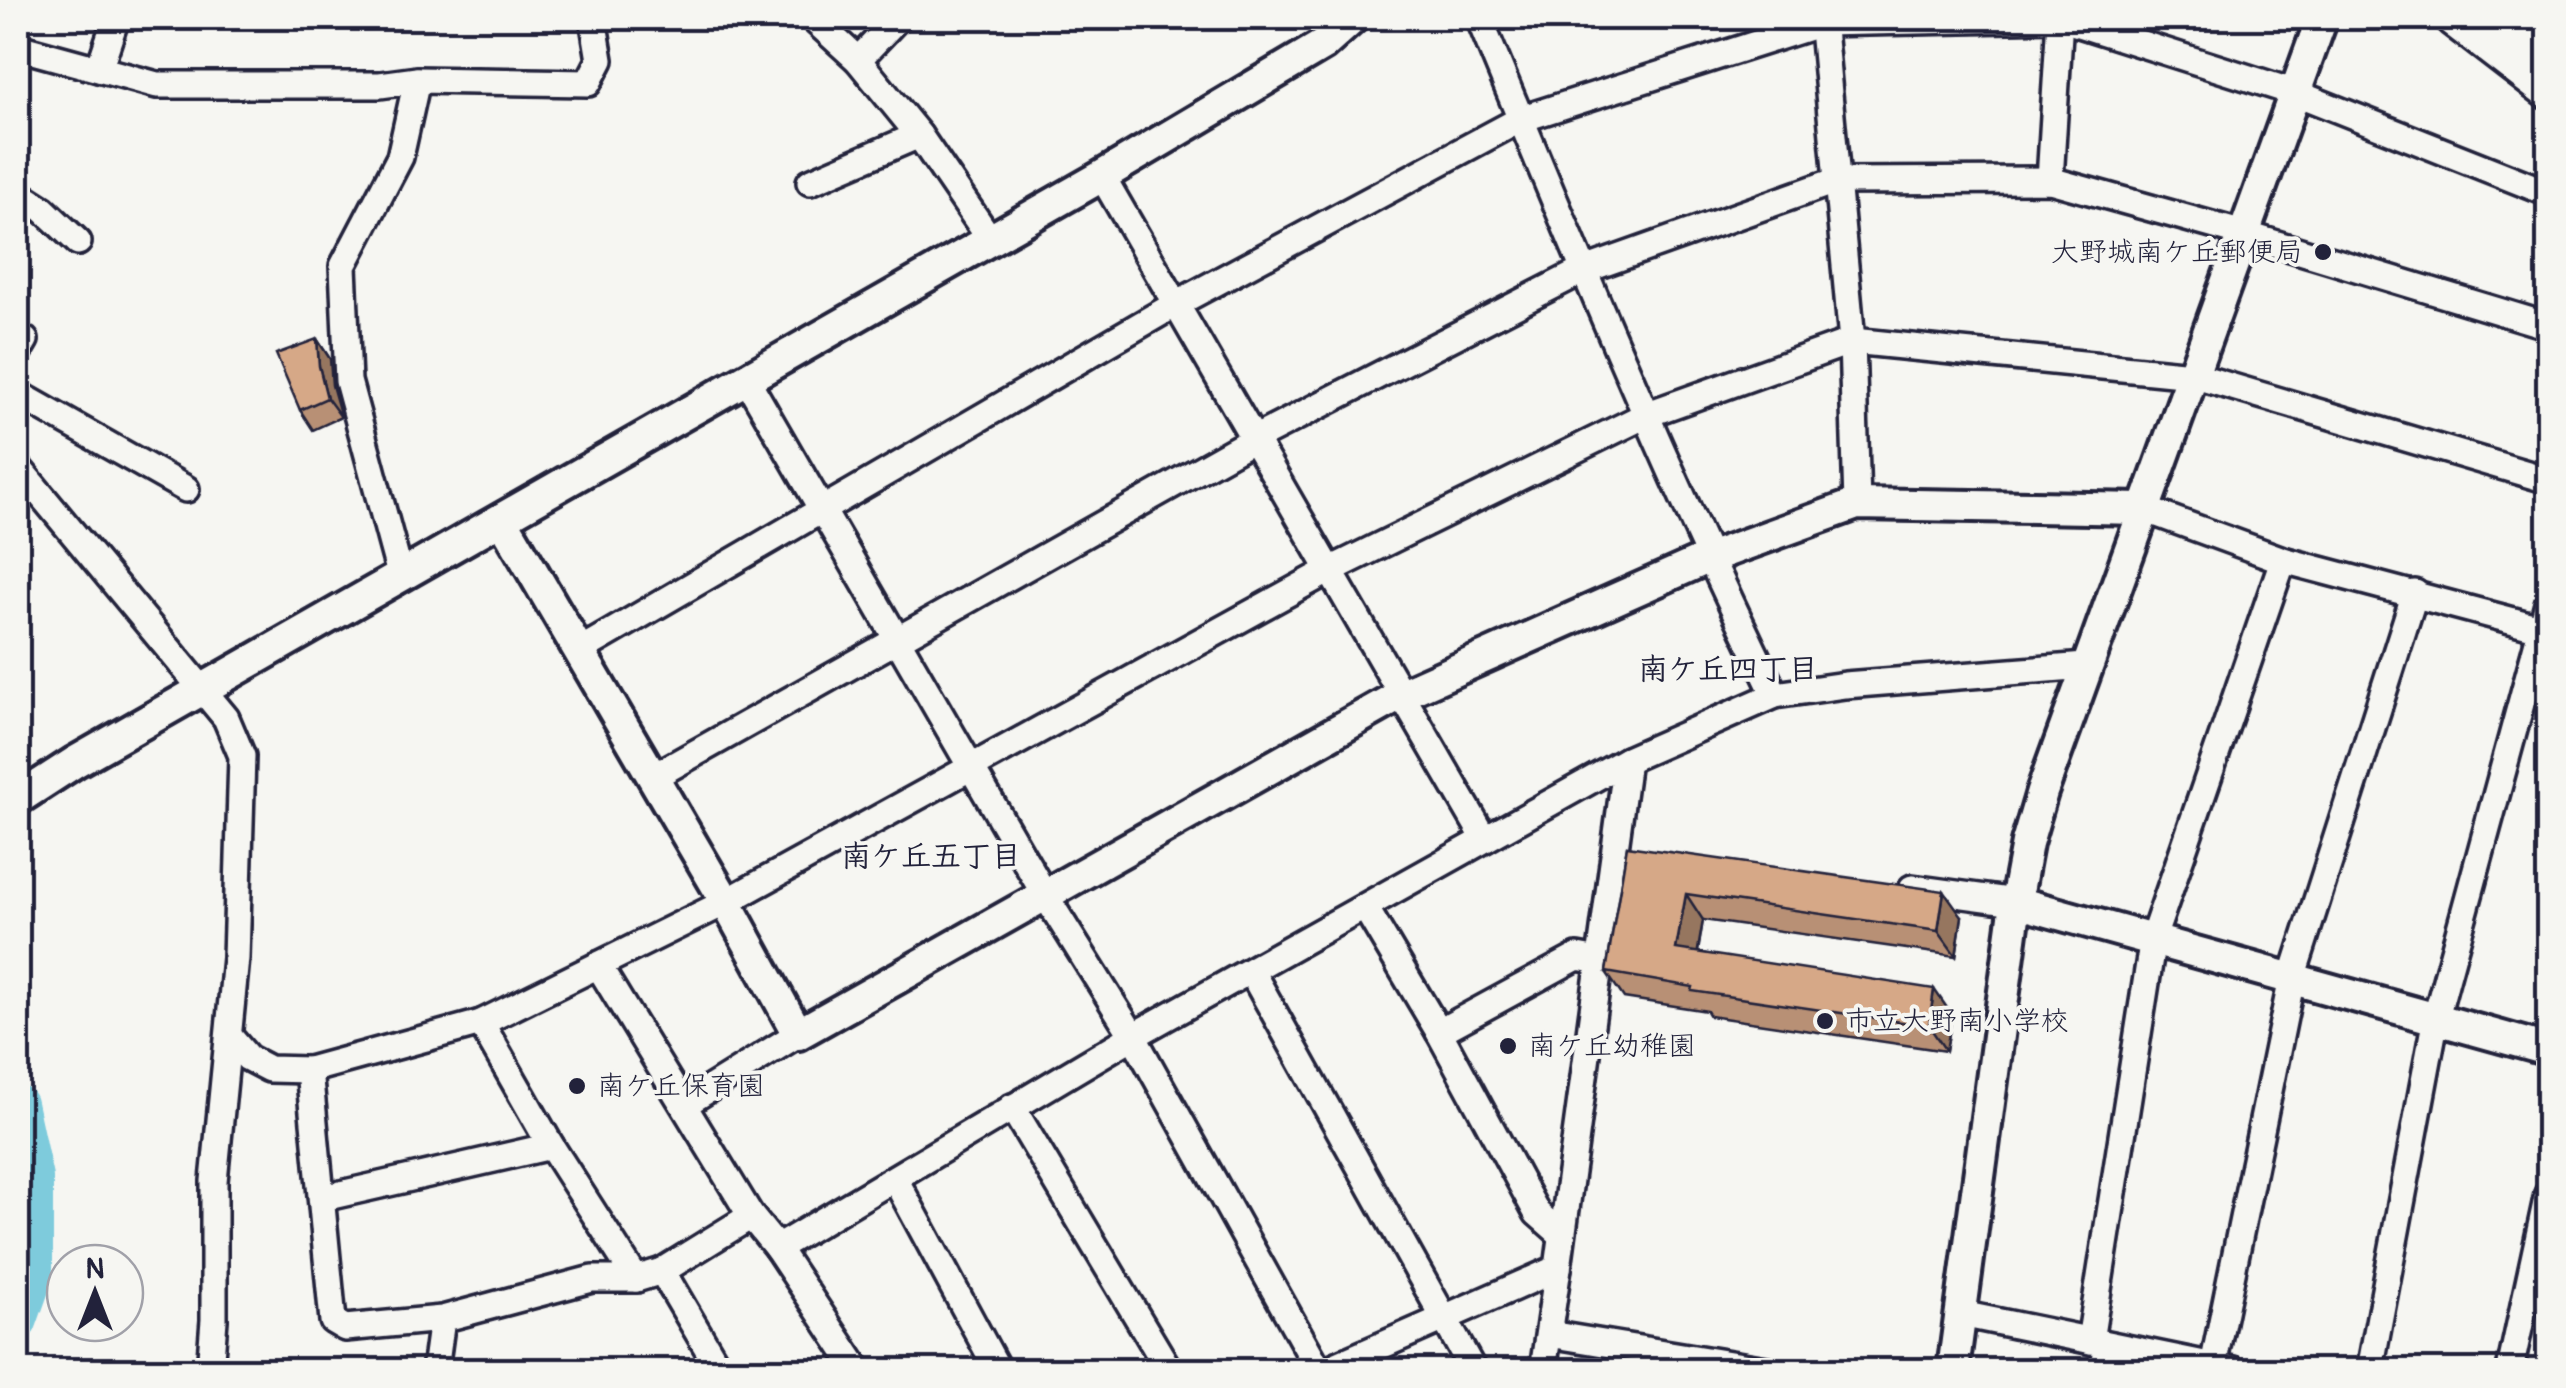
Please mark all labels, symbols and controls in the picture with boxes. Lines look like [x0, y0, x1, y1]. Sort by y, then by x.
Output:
place label: 大野城南ケ丘郵便局 [2051, 235, 2303, 270]
marker: 大野城南ケ丘郵便局 [2312, 241, 2334, 263]
district label: 南ケ丘四丁目 [1638, 651, 1818, 688]
district label: 南ケ丘五丁目 [841, 838, 1021, 875]
place label: 市立大野南小学校 [1845, 1004, 2069, 1039]
marker: 市立大野南小学校 [1814, 1010, 1836, 1032]
place label: 南ケ丘幼稚園 [1528, 1029, 1696, 1064]
marker: 南ケ丘幼稚園 [1497, 1035, 1519, 1057]
place label: 南ケ丘保育園 [597, 1069, 765, 1104]
marker: 南ケ丘保育園 [566, 1075, 588, 1097]
north arrow [45, 1243, 145, 1343]
text: N [86, 1252, 104, 1287]

